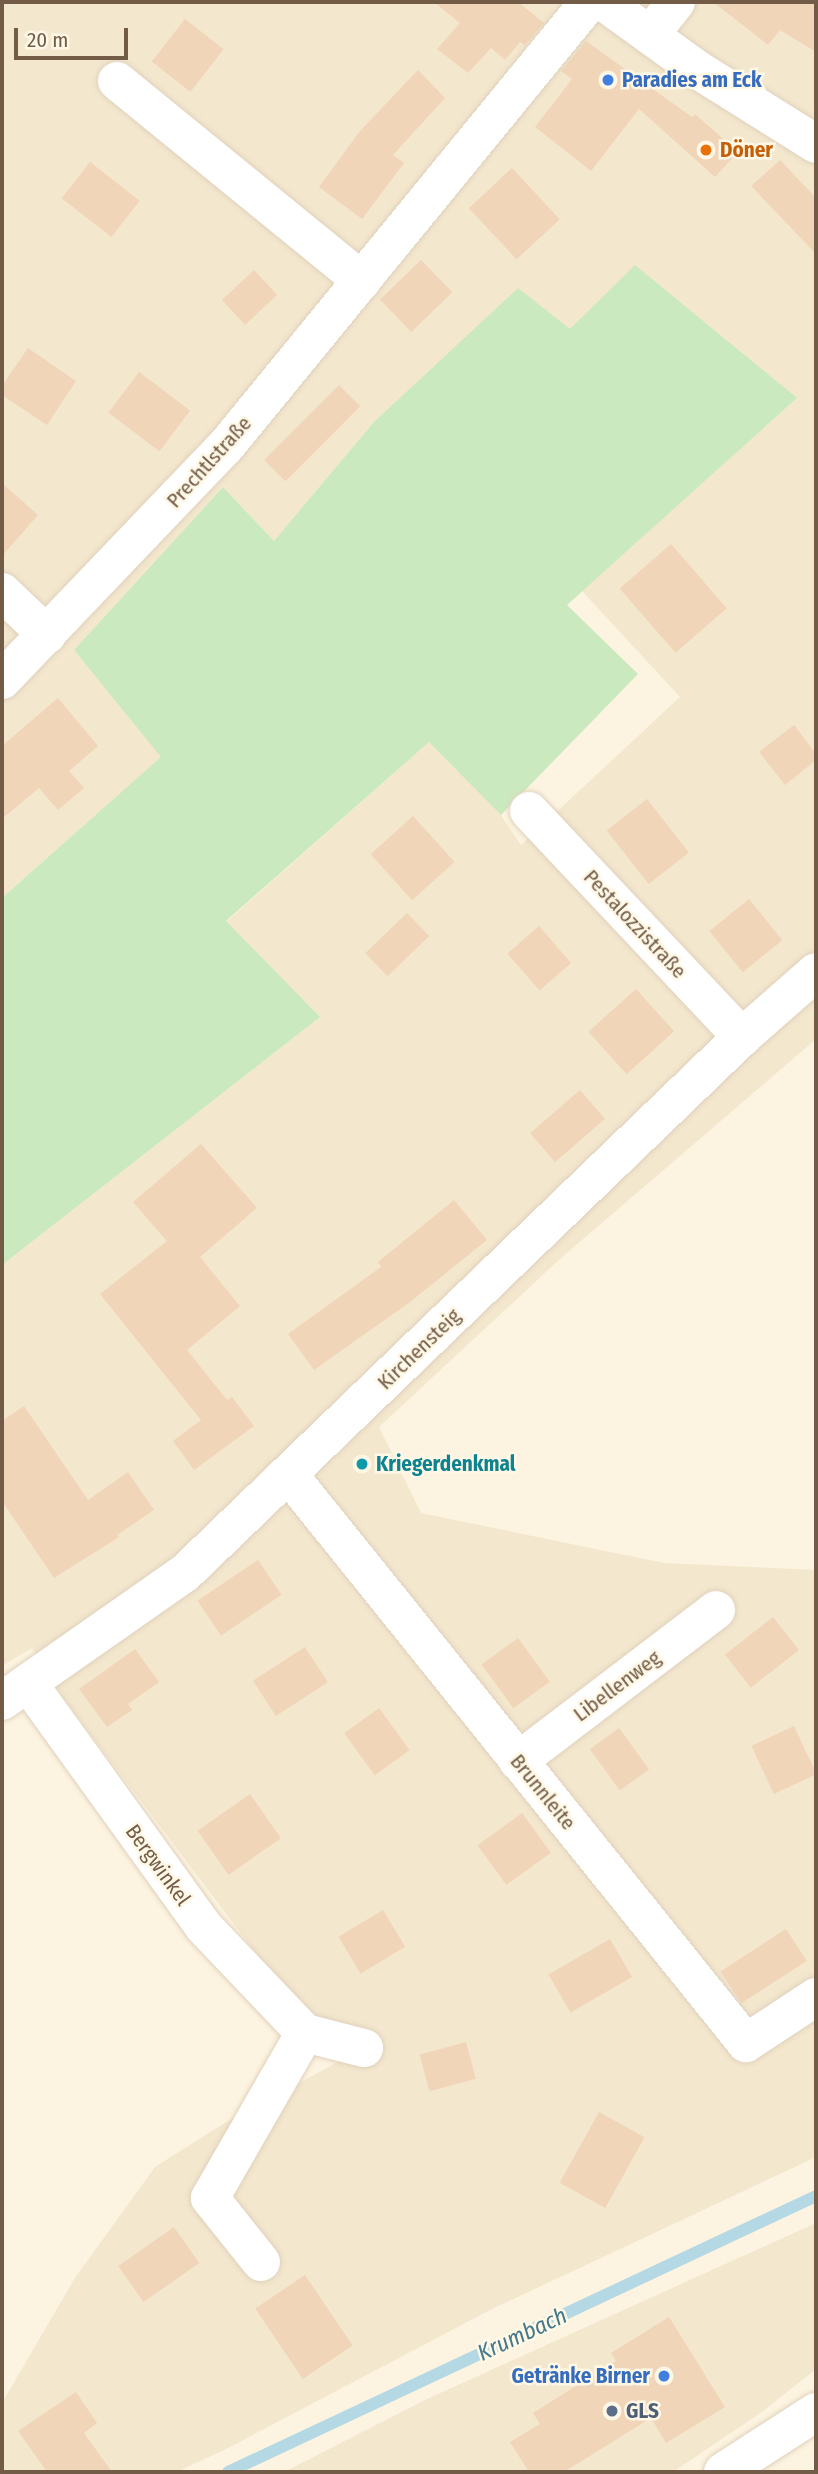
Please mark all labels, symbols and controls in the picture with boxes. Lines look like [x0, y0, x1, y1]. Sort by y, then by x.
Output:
scale bar [18, 14, 131, 58]
text: 20 m [27, 27, 68, 53]
place label: Paradies am Eck [622, 67, 762, 93]
marker: Paradies am Eck [600, 72, 616, 88]
place label: Döner [720, 137, 773, 163]
marker: Döner [698, 142, 714, 158]
street label: Prechtlstraße [161, 411, 257, 513]
street label: Pestalozzistraße [578, 865, 692, 983]
street label: Kirchensteig [372, 1303, 466, 1395]
place label: Kriegerdenkmal [376, 1451, 515, 1477]
marker: Kriegerdenkmal [354, 1456, 370, 1472]
street label: Libellenweg [568, 1645, 666, 1727]
street label: Brunnleite [505, 1749, 581, 1835]
street label: Bergwinkel [120, 1819, 196, 1911]
water label: Krumbach [473, 2301, 571, 2367]
place label: Getränke Birner [511, 2363, 650, 2389]
marker: Getränke Birner [656, 2368, 672, 2384]
place label: GLS [626, 2398, 659, 2424]
marker: GLS [604, 2403, 620, 2419]

